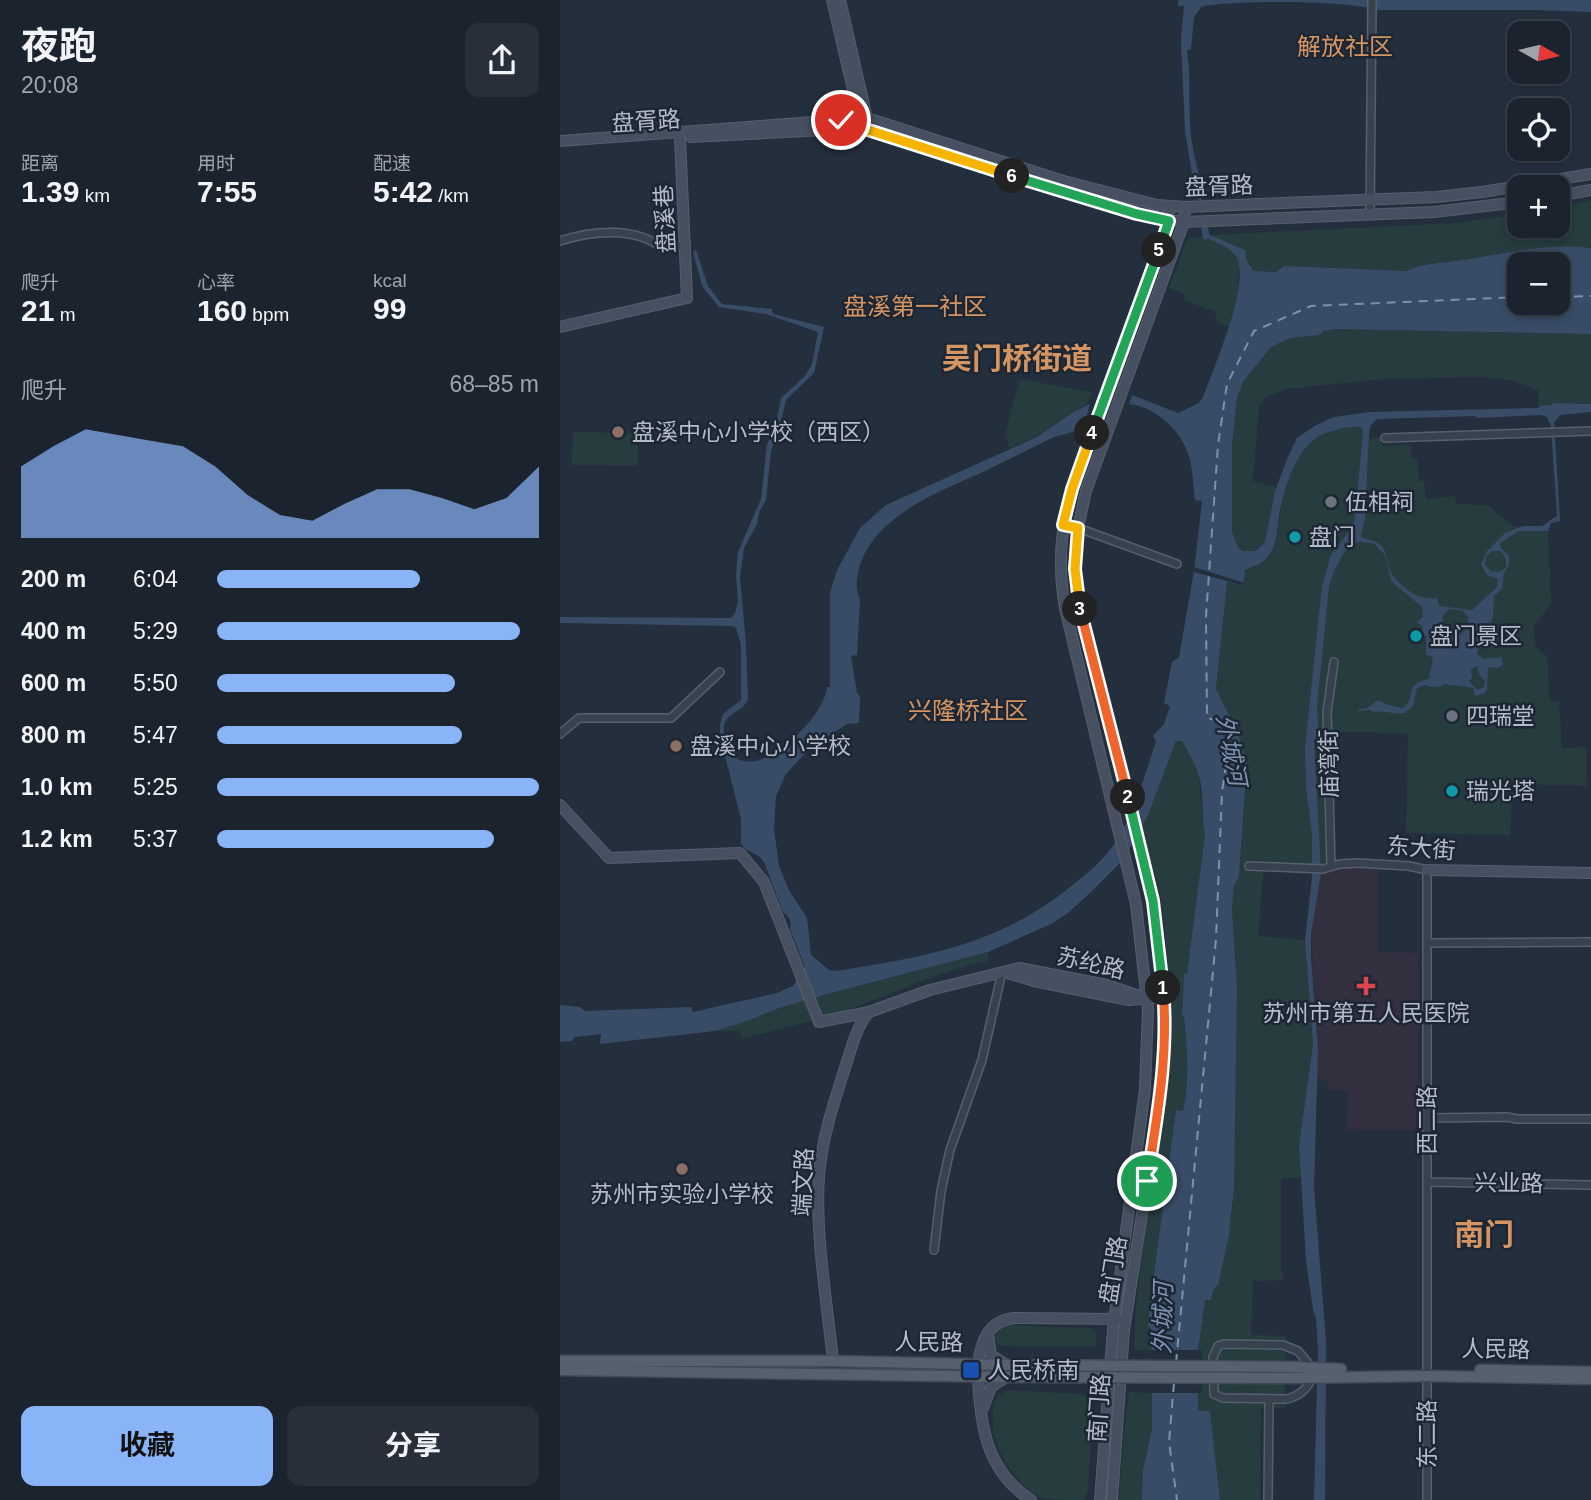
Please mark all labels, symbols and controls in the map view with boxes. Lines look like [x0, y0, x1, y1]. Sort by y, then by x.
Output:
north arrow [1507, 21, 1570, 84]
map controls [1507, 21, 1570, 315]
button: share [465, 23, 539, 97]
text: 夜跑 [21, 25, 97, 67]
district label: 解放社区 [1297, 33, 1393, 60]
text: 20:08 [21, 72, 79, 98]
pin [811, 90, 871, 150]
button: locate [1507, 98, 1570, 161]
icon: check [822, 101, 860, 139]
street label: 盘胥路 [611, 106, 681, 136]
text: 距离 [21, 153, 59, 174]
text: 用时 [197, 153, 235, 174]
text: 配速 [373, 153, 411, 174]
pin: 6 [994, 158, 1030, 194]
text: 6 [1006, 165, 1017, 186]
street label: 盘胥路 [1184, 172, 1254, 200]
text: 1.39 [21, 175, 79, 208]
text: 7:55 [197, 175, 257, 208]
text: 5:42 [373, 175, 433, 208]
button: + [1507, 175, 1570, 238]
street label: 盘溪巷 [650, 184, 680, 254]
text: km [79, 185, 110, 206]
text: /km [433, 185, 469, 206]
pin: 5 [1142, 232, 1176, 268]
text: 5 [1153, 239, 1164, 260]
button: − [1507, 252, 1570, 315]
text: kcal [373, 270, 407, 291]
text: 爬升 [21, 272, 59, 293]
text: 心率 [197, 272, 235, 293]
text: 99 [373, 292, 406, 325]
district label: 盘溪第一社区 [843, 293, 987, 320]
text: 21 [21, 294, 54, 327]
text: 160 [197, 294, 247, 327]
text: m [54, 304, 75, 325]
text: bpm [247, 304, 289, 325]
district label: 吴门桥街道 [942, 342, 1092, 375]
text: 68–85 m [449, 371, 539, 397]
text: 爬升 [21, 377, 67, 403]
pin: 4 [1074, 416, 1110, 450]
place label: 盘溪中心小学校（西区） [632, 419, 885, 445]
text: 4 [1086, 422, 1097, 443]
marker: 盘溪中心小学校（西区） [610, 424, 626, 440]
place label: 伍相祠 [1345, 489, 1414, 515]
marker: 伍相祠 [1323, 494, 1339, 510]
place label: 盘门 [1309, 524, 1355, 550]
marker: 盘门 [1287, 529, 1303, 545]
text: 200 m [21, 566, 86, 592]
text: 6:04 [133, 566, 178, 592]
pin: 3 [1063, 592, 1098, 626]
text: 3 [1074, 598, 1085, 619]
text: 400 m [21, 618, 86, 644]
text: 5:29 [133, 618, 178, 644]
place label: 盘门景区 [1430, 623, 1522, 649]
marker: 盘门景区 [1408, 628, 1424, 644]
text: 600 m [21, 670, 86, 696]
text: 5:50 [133, 670, 178, 696]
district label: 兴隆桥社区 [908, 697, 1028, 724]
place label: 四瑞堂 [1466, 703, 1535, 729]
marker: 四瑞堂 [1444, 708, 1460, 724]
water label: 外城河 [1211, 712, 1252, 792]
text: 800 m [21, 722, 86, 748]
text: 5:47 [133, 722, 178, 748]
street label: 庙湾街 [1315, 729, 1343, 799]
place label: 盘溪中心小学校 [690, 733, 851, 759]
marker: 盘溪中心小学校 [668, 738, 684, 754]
text: 1.0 km [21, 774, 93, 800]
text: 5:25 [133, 774, 178, 800]
place label: 瑞光塔 [1466, 778, 1535, 804]
pin: 2 [1110, 780, 1146, 814]
marker: 瑞光塔 [1444, 783, 1460, 799]
text: 2 [1122, 786, 1133, 807]
text: 1.2 km [21, 826, 93, 852]
text: 5:37 [133, 826, 178, 852]
street label: 东大街 [1385, 832, 1457, 864]
street label: 苏纶路 [1054, 943, 1128, 983]
pin: 1 [1146, 970, 1180, 1006]
marker: 苏州市第五人民医院 [1356, 976, 1376, 996]
text: 1 [1157, 977, 1168, 998]
place label: 苏州市第五人民医院 [1263, 1000, 1470, 1026]
street label: 西二路 [1414, 1086, 1440, 1155]
street label: 端文路 [788, 1147, 818, 1217]
pin [1117, 1151, 1177, 1211]
marker: 苏州市实验小学校 [674, 1161, 690, 1177]
icon: arrive [1128, 1162, 1166, 1200]
street label: 兴业路 [1474, 1169, 1544, 1197]
place label: 苏州市实验小学校 [590, 1181, 774, 1207]
district label: 南门 [1454, 1218, 1514, 1251]
street label: 盘门路 [1095, 1234, 1131, 1306]
water label: 外城河 [1148, 1278, 1177, 1354]
street label: 人民路 [894, 1328, 964, 1356]
street label: 人民路 [1461, 1335, 1531, 1363]
place label: 人民桥南 [987, 1357, 1079, 1383]
marker: 人民桥南 [961, 1360, 981, 1380]
street label: 南门路 [1084, 1373, 1114, 1443]
street label: 东二路 [1414, 1400, 1440, 1469]
button: 收藏 [21, 1406, 273, 1486]
button: 分享 [287, 1406, 539, 1486]

